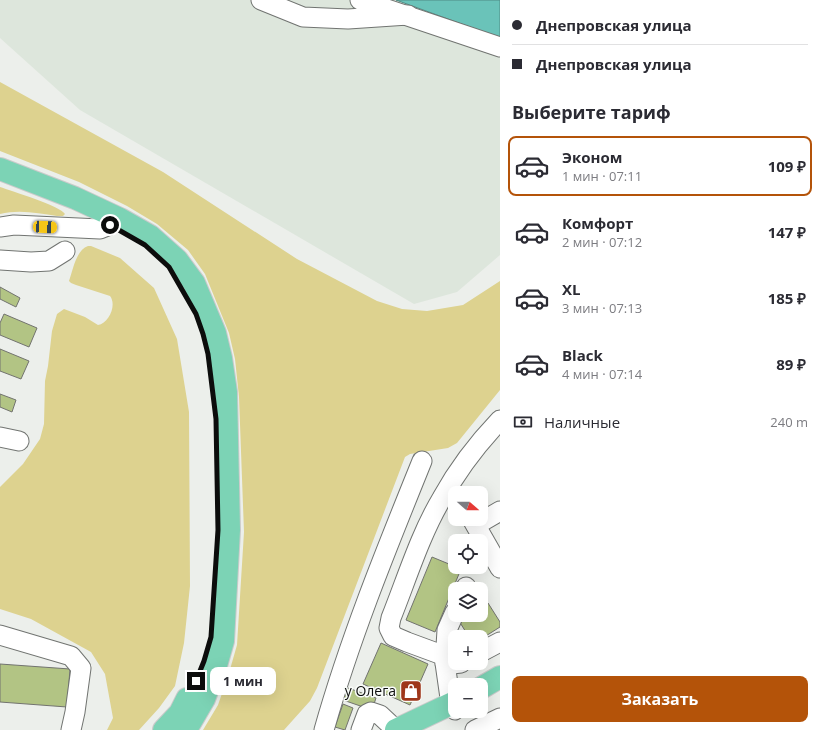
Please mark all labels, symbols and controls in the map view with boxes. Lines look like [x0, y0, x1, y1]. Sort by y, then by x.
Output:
text: Днепровская улица [536, 15, 692, 35]
text: Днепровская улица [536, 54, 692, 74]
text: Выберите тариф [512, 100, 671, 124]
text: Эконом [562, 147, 622, 167]
icon: car [514, 148, 550, 184]
text: 109 ₽ [768, 156, 806, 176]
text: 1 мин · 07:11 [562, 167, 642, 185]
text: Комфорт [562, 213, 633, 233]
icon: car [514, 214, 550, 250]
route start [101, 216, 119, 234]
car [33, 220, 57, 234]
text: 147 ₽ [768, 222, 806, 242]
text: 2 мин · 07:12 [562, 233, 642, 251]
text: XL [562, 279, 580, 299]
icon: car [514, 280, 550, 316]
text: 185 ₽ [768, 288, 806, 308]
text: 3 мин · 07:13 [562, 299, 642, 317]
text: Black [562, 345, 603, 365]
icon: car [514, 346, 550, 382]
text: 89 ₽ [776, 354, 806, 374]
text: 4 мин · 07:14 [562, 365, 642, 383]
icon: cash [512, 411, 534, 433]
text: Наличные [544, 412, 620, 432]
text: 240 m [770, 413, 808, 431]
north arrow [448, 486, 488, 526]
map controls [448, 486, 488, 718]
button: locate [448, 534, 488, 574]
button: layers [448, 582, 488, 622]
button: + [448, 630, 488, 670]
callout: 1 мин [210, 667, 276, 695]
route end [187, 672, 205, 690]
text: 1 мин [223, 672, 263, 690]
button: Заказать [512, 676, 808, 722]
shop icon: у Олега [398, 678, 424, 704]
button: − [448, 678, 488, 718]
place label: у Олега [345, 681, 396, 700]

